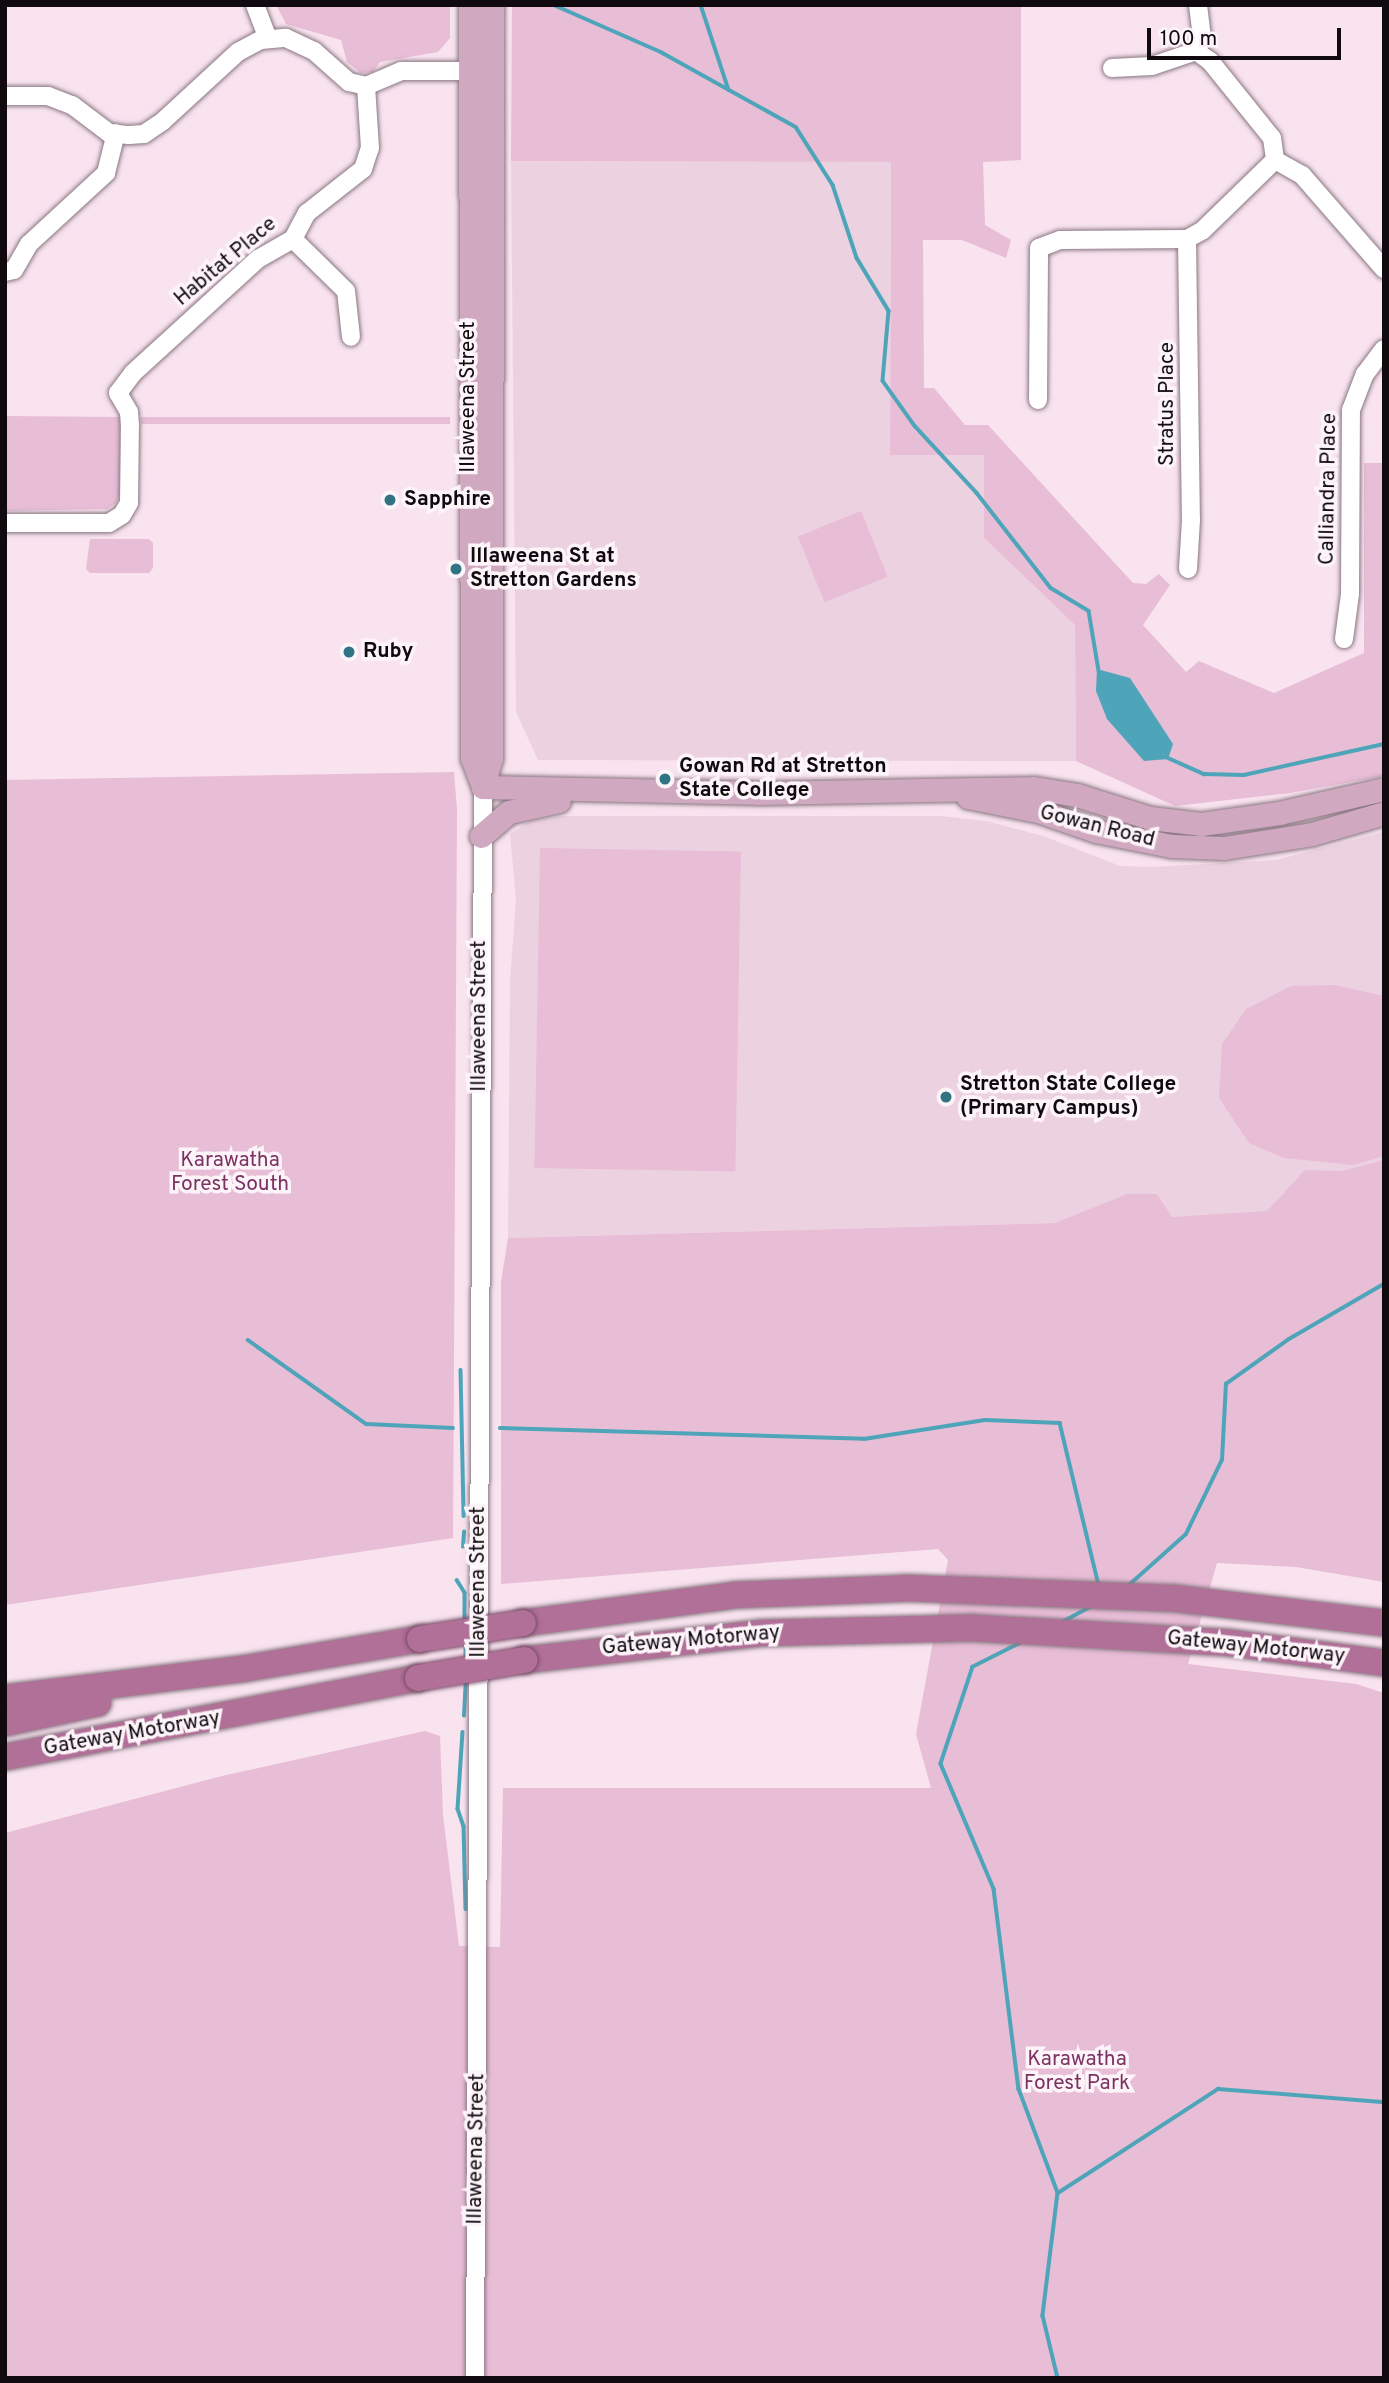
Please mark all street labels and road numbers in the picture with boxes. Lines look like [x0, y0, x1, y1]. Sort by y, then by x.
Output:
street label: Habitat Place [170, 212, 282, 312]
street label: Illaweena Street [456, 321, 482, 473]
street label: Stratus Place [1155, 342, 1181, 466]
street label: Calliandra Place [1315, 413, 1343, 565]
street label: Gowan Road [1037, 801, 1157, 853]
street label: Illaweena Street [467, 940, 493, 1092]
street label: Illaweena Street [466, 1506, 492, 1658]
street label: Gateway Motorway [601, 1621, 781, 1661]
street label: Gateway Motorway [1166, 1626, 1346, 1670]
street label: Gateway Motorway [42, 1706, 222, 1762]
street label: Illaweena Street [463, 2073, 491, 2225]

